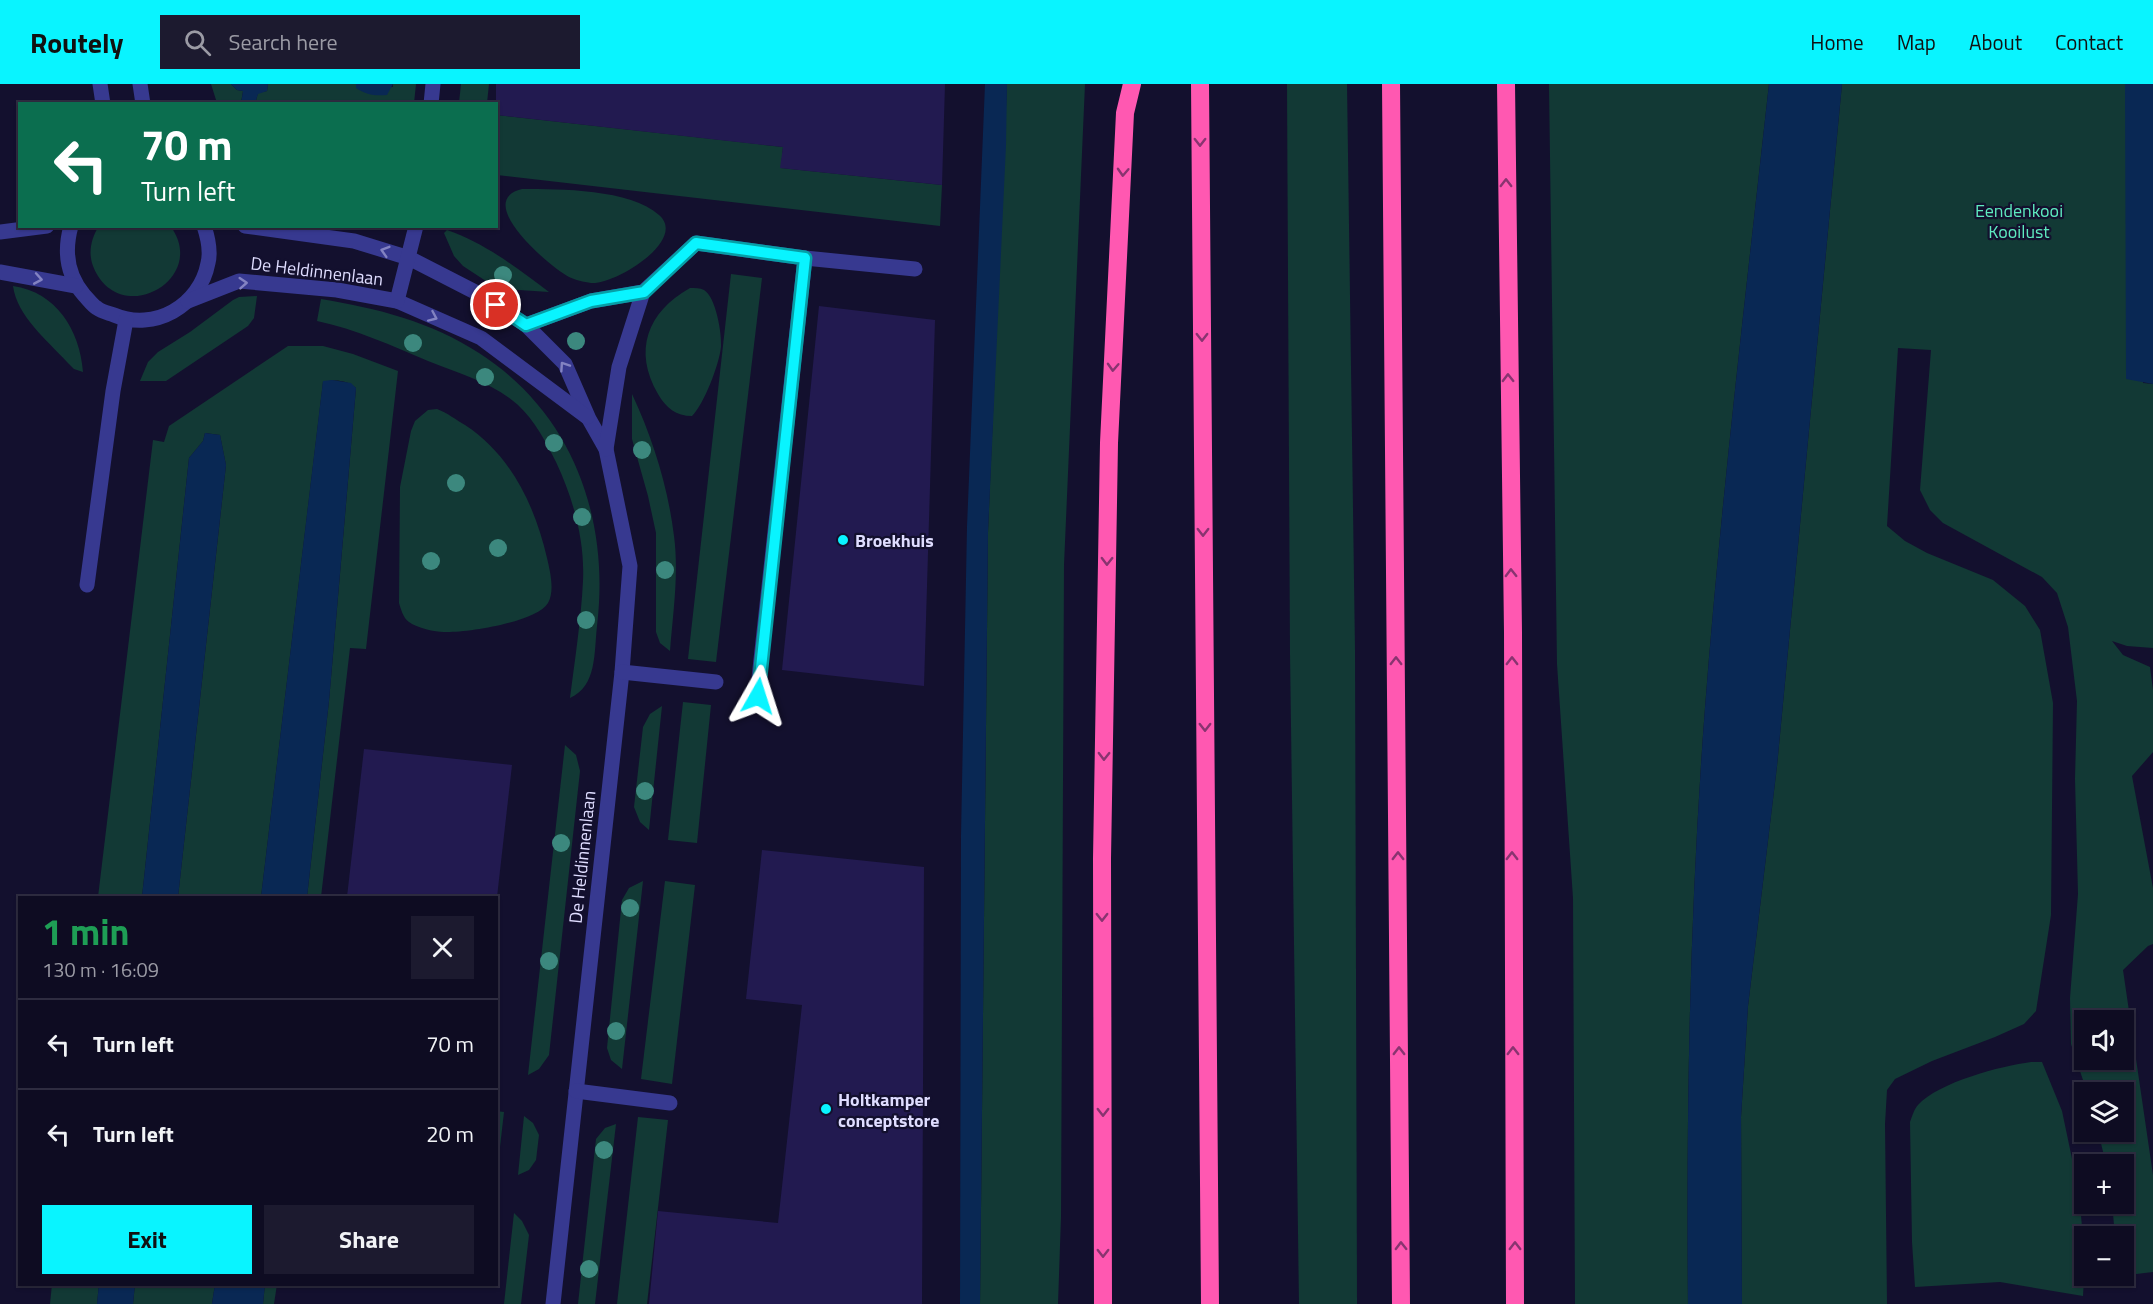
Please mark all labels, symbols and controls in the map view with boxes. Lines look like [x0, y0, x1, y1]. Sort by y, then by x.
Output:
search box [160, 15, 580, 69]
text: Routely [30, 21, 124, 64]
text: Search here [229, 25, 338, 59]
icon: search [181, 26, 214, 59]
text: Home [1810, 26, 1864, 58]
text: Map [1897, 26, 1936, 58]
text: About [1969, 26, 2022, 58]
text: Contact [2055, 26, 2123, 58]
text: 70 m [141, 112, 233, 176]
icon: left [42, 126, 120, 204]
one-way arrow [1194, 138, 1206, 147]
one-way arrow [1116, 167, 1129, 176]
text: Turn left [141, 170, 235, 211]
one-way arrow [1500, 179, 1513, 188]
park label: Eendenkooi Kooilust [1975, 197, 2063, 245]
one-way arrow [381, 246, 391, 258]
street label: De Heldinnenlaan [249, 249, 385, 293]
one-way arrow [33, 272, 43, 285]
one-way arrow [238, 277, 248, 290]
pin [470, 279, 521, 330]
icon: arrive [479, 288, 512, 321]
one-way arrow [427, 309, 438, 321]
one-way arrow [1196, 333, 1208, 342]
one-way arrow [560, 362, 571, 373]
one-way arrow [1106, 362, 1119, 371]
one-way arrow [1502, 374, 1514, 383]
place label: Broekhuis [855, 527, 934, 554]
one-way arrow [1197, 528, 1210, 537]
marker: Broekhuis [836, 533, 850, 547]
one-way arrow [1101, 557, 1113, 566]
one-way arrow [1505, 569, 1518, 578]
one-way arrow [1390, 656, 1402, 665]
one-way arrow [1506, 656, 1518, 665]
position arrow [726, 664, 790, 728]
one-way arrow [1199, 723, 1211, 732]
one-way arrow [1098, 752, 1110, 761]
street label: De Heldinnenlaan [562, 789, 602, 925]
one-way arrow [1392, 851, 1404, 860]
one-way arrow [1506, 851, 1518, 860]
text: 1 min [42, 904, 129, 959]
one-way arrow [1096, 913, 1108, 922]
button: close [411, 916, 474, 979]
text: 130 m · 16:09 [42, 954, 159, 985]
map controls [2074, 1010, 2134, 1286]
button: sound [2074, 1010, 2134, 1070]
text: Turn left [93, 1027, 174, 1061]
text: 70 m [426, 1027, 474, 1061]
icon: left [42, 1028, 75, 1061]
one-way arrow [1393, 1046, 1405, 1055]
one-way arrow [1507, 1046, 1519, 1055]
button: layers [2074, 1082, 2134, 1142]
place label: Holtkamper conceptstore [838, 1086, 939, 1134]
marker: Holtkamper conceptstore [819, 1102, 833, 1116]
one-way arrow [1097, 1108, 1109, 1117]
text: Turn left [93, 1117, 174, 1151]
text: 20 m [426, 1117, 474, 1151]
icon: left [42, 1118, 75, 1151]
button: + [2074, 1154, 2134, 1214]
button: Exit [42, 1205, 252, 1274]
button: Share [264, 1205, 474, 1274]
button: − [2074, 1226, 2134, 1286]
one-way arrow [1395, 1241, 1407, 1250]
one-way arrow [1509, 1241, 1521, 1250]
one-way arrow [1097, 1248, 1109, 1257]

